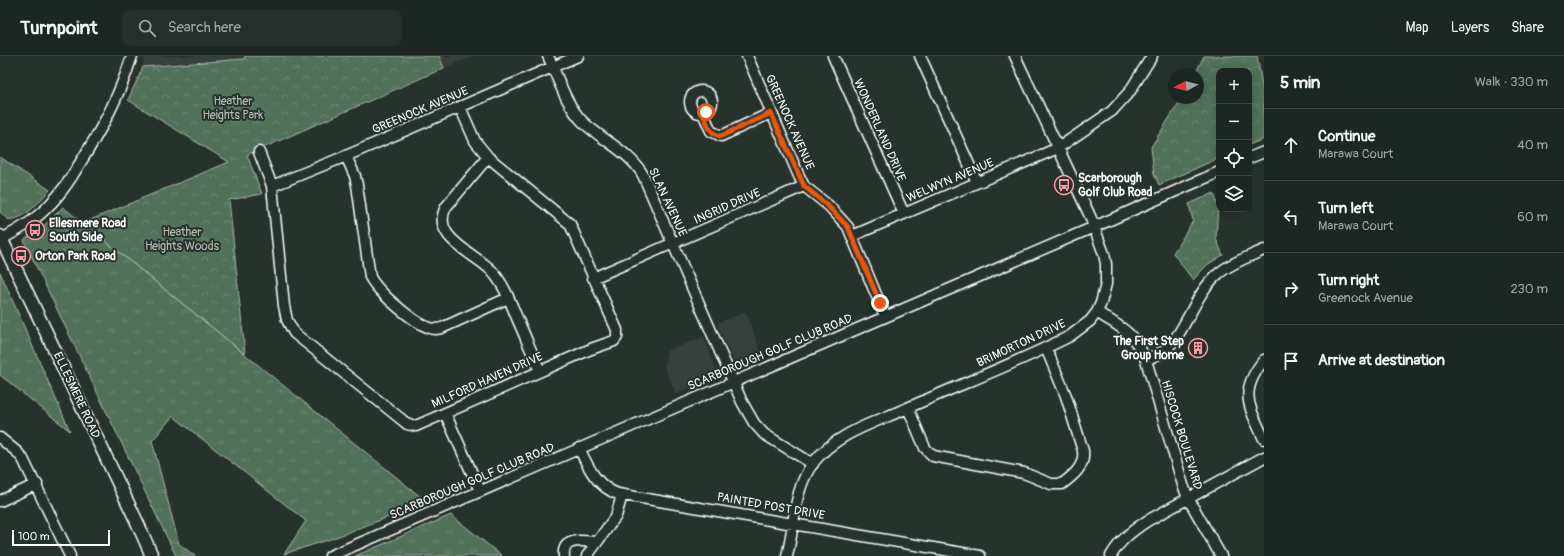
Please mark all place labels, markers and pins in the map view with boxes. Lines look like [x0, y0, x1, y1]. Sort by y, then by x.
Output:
place label: Scarborough Golf Club Road [1078, 171, 1152, 200]
bus stop icon: Scarborough Golf Club Road [1053, 174, 1075, 196]
place label: Ellesmere Road South Side [49, 216, 126, 245]
bus stop icon: Ellesmere Road South Side [24, 219, 46, 241]
bus stop icon: Orton Park Road [10, 245, 32, 267]
place label: Orton Park Road [35, 249, 116, 264]
place label: The First Step Group Home [1112, 334, 1185, 363]
building icon: The First Step Group Home [1187, 337, 1209, 359]

